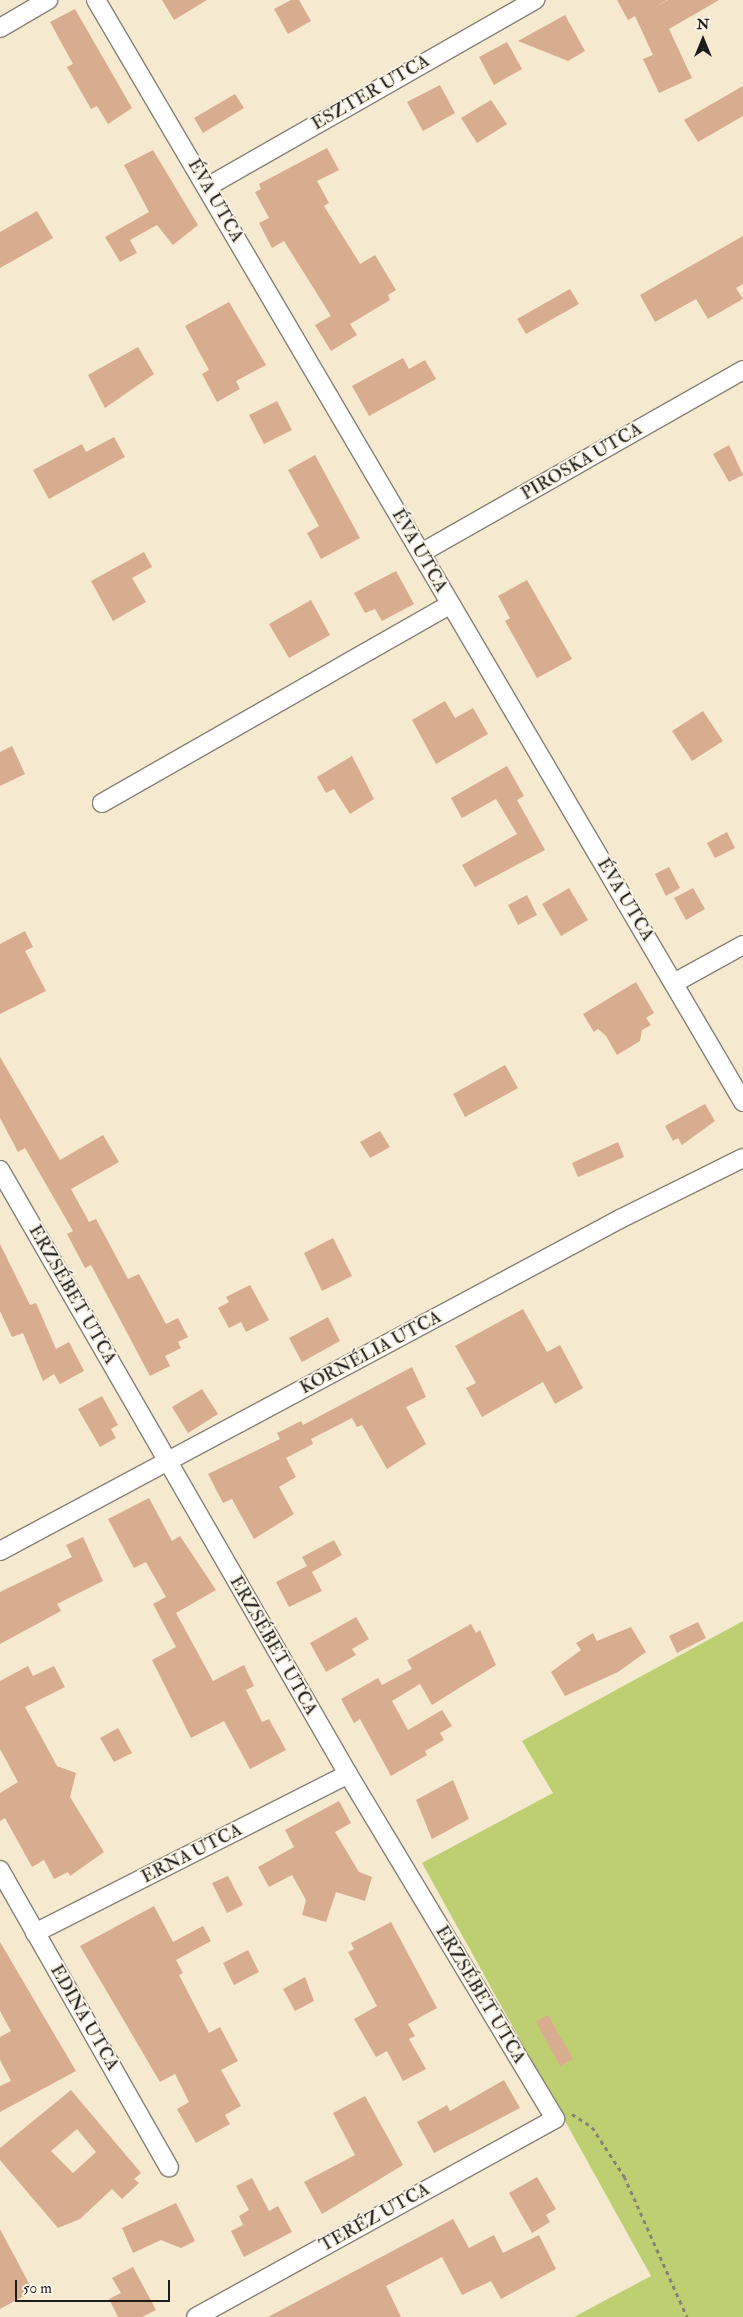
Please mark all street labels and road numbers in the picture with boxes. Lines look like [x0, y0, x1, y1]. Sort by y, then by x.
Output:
street label: ESZTER UTCA [308, 51, 434, 135]
street label: ÉVA UTCA [182, 155, 248, 247]
street label: PIROSKA UTCA [518, 419, 646, 505]
street label: ÉVA UTCA [386, 505, 452, 597]
street label: ÉVA UTCA [592, 855, 658, 945]
street label: ERZSÉBET UTCA [23, 1222, 121, 1368]
street label: KORNÉLIA UTCA [297, 1307, 445, 1399]
street label: ERZSÉBET UTCA [224, 1573, 322, 1719]
street label: ERNA UTCA [138, 1819, 246, 1889]
street label: ERZSÉBET UTCA [430, 1922, 530, 2068]
street label: EDINA UTCA [45, 1961, 123, 2075]
street label: TERÉZ UTCA [316, 2179, 434, 2257]

